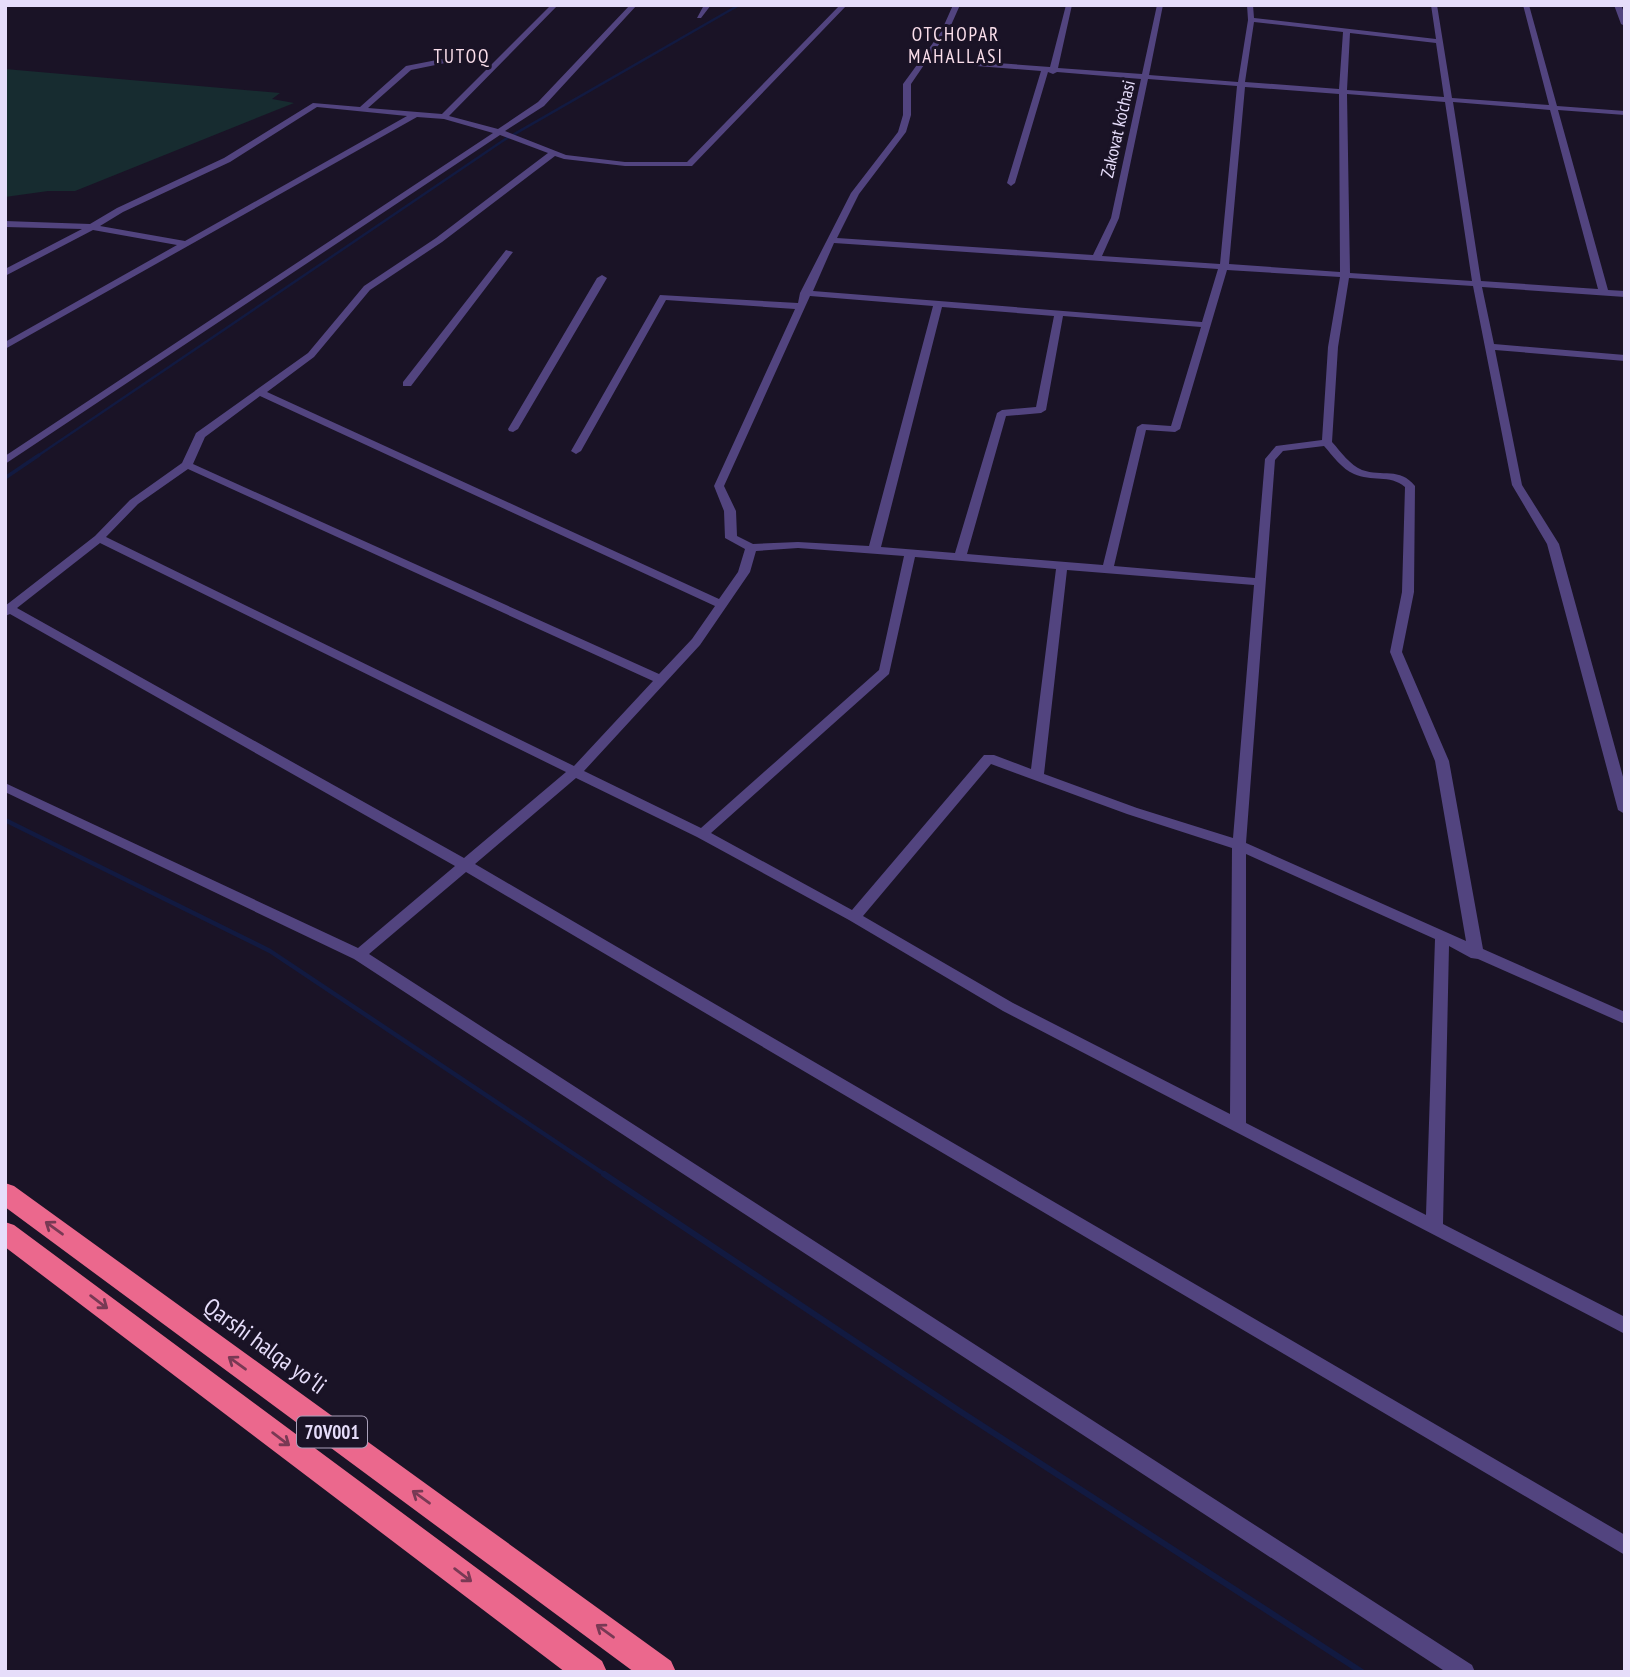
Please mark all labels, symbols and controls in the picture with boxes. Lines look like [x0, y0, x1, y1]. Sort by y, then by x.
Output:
district label: OTCHOPAR MAHALLASI [908, 22, 1004, 68]
district label: TUTOQ [433, 44, 491, 68]
street label: Zakovat ko'chasi [1095, 78, 1140, 180]
one-way arrow [45, 1221, 64, 1236]
street label: Qarshi halqa yoʻli [198, 1291, 333, 1401]
one-way arrow [89, 1295, 108, 1309]
one-way arrow [229, 1355, 247, 1370]
road number: 70V001 [297, 1416, 367, 1448]
one-way arrow [271, 1431, 290, 1446]
one-way arrow [412, 1490, 431, 1504]
one-way arrow [453, 1568, 472, 1583]
one-way arrow [596, 1624, 615, 1639]

